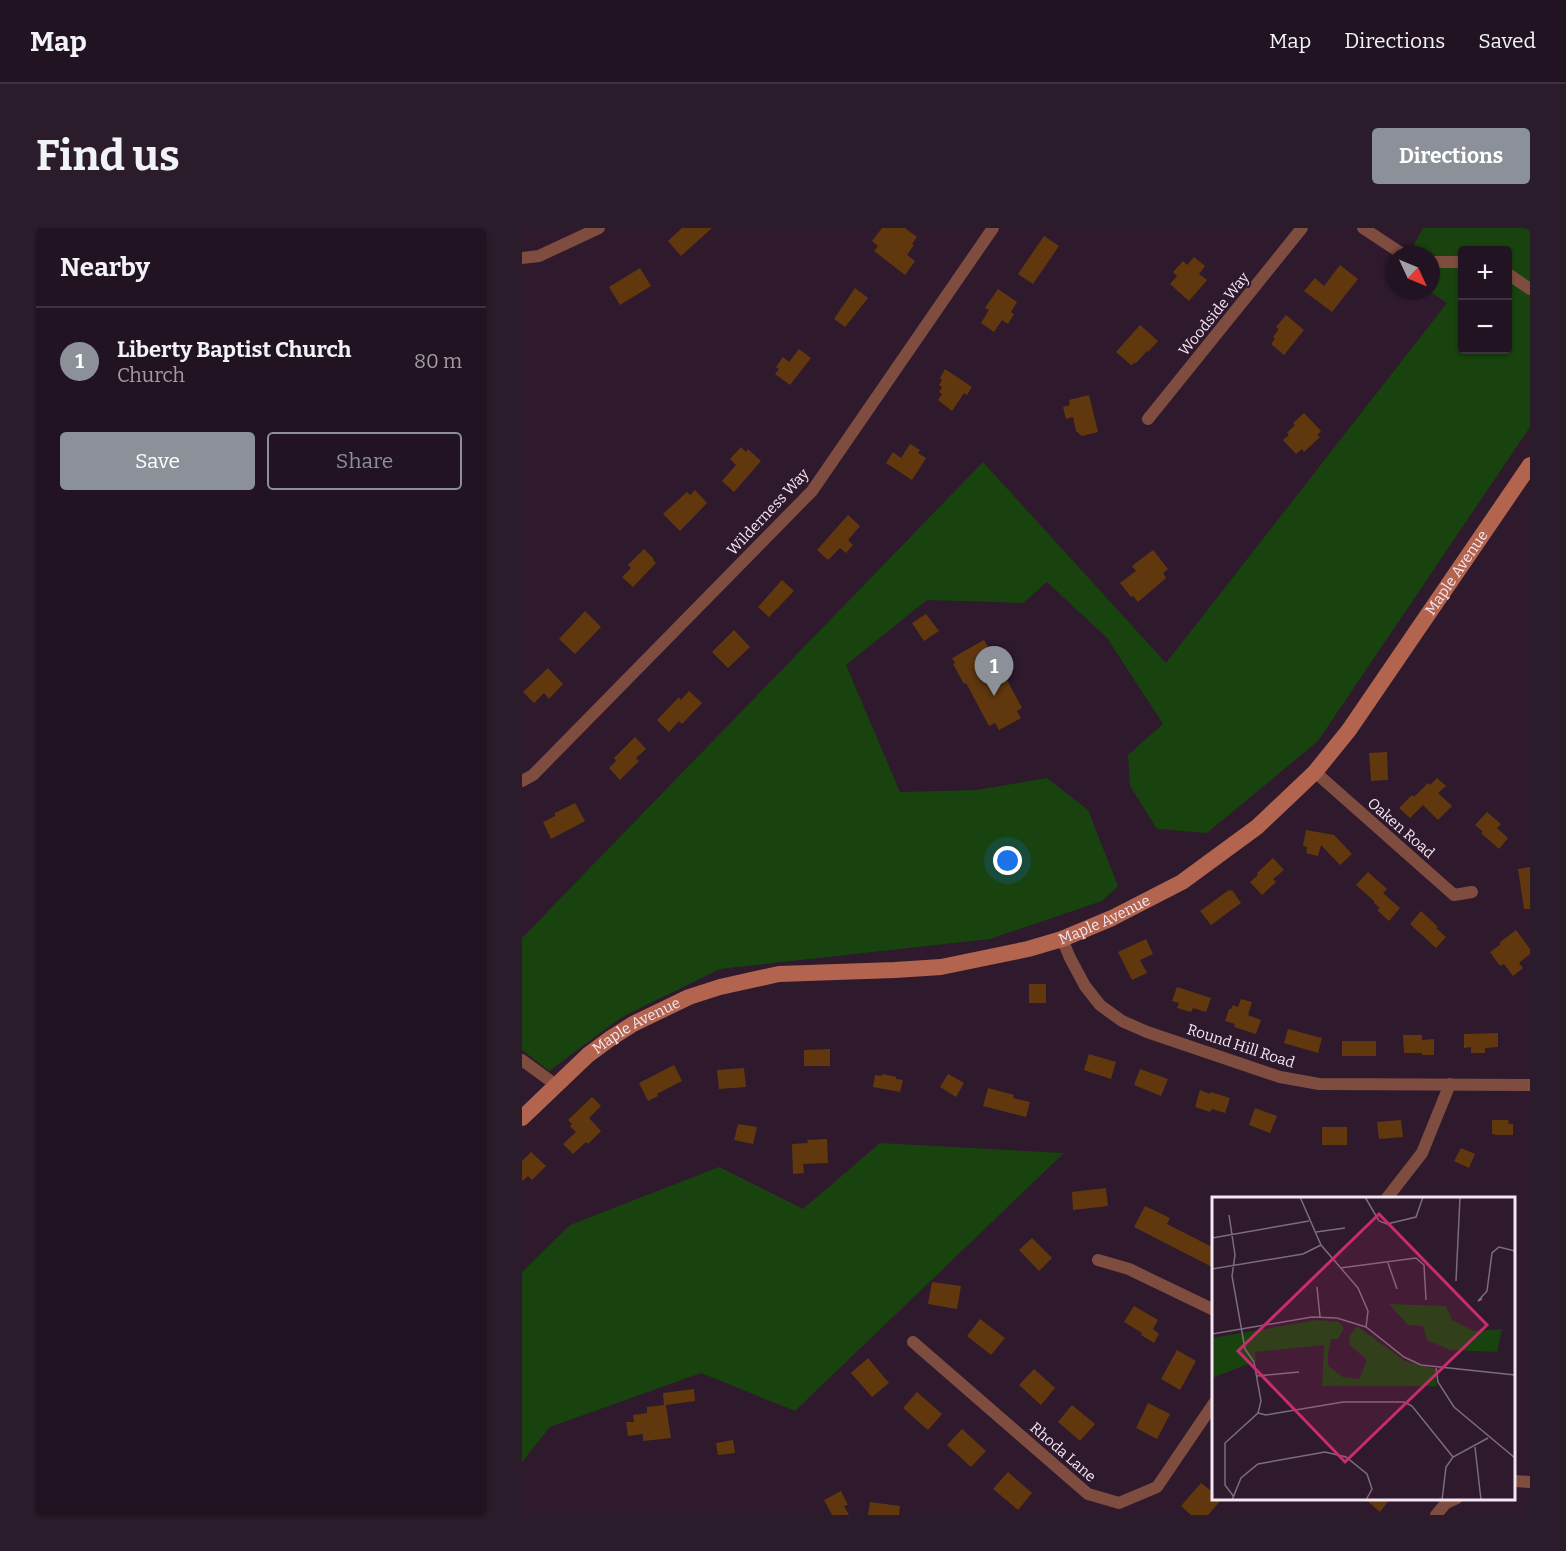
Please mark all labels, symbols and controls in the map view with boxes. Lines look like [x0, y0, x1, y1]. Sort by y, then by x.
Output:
text: Map [30, 25, 87, 58]
text: Map [1269, 28, 1311, 54]
text: Directions [1344, 28, 1445, 54]
text: Saved [1478, 28, 1536, 54]
button: Directions [1372, 128, 1530, 184]
text: Find us [36, 131, 180, 181]
north arrow [1386, 246, 1440, 300]
map controls [1458, 246, 1512, 354]
button: + [1458, 246, 1512, 300]
text: Nearby [60, 252, 150, 283]
street label: Woodside Way [1175, 269, 1253, 359]
button: − [1458, 300, 1512, 354]
text: Liberty Baptist Church [117, 336, 352, 363]
text: 1 [75, 349, 84, 373]
text: 80 m [414, 349, 462, 373]
text: Church [117, 363, 185, 387]
button: Save [60, 432, 255, 490]
button: Share [267, 432, 462, 490]
street label: Wilderness Way [723, 465, 813, 559]
street label: Maple Avenue [1421, 527, 1492, 618]
pin: 1 [974, 646, 1014, 696]
street label: Oaken Road [1364, 794, 1438, 862]
your location [993, 846, 1022, 875]
street label: Maple Avenue [1056, 891, 1153, 948]
street label: Maple Avenue [589, 994, 683, 1058]
street label: Round Hill Road [1185, 1020, 1297, 1072]
inset map [1212, 1197, 1515, 1500]
street label: Rhoda Lane [1026, 1418, 1100, 1486]

